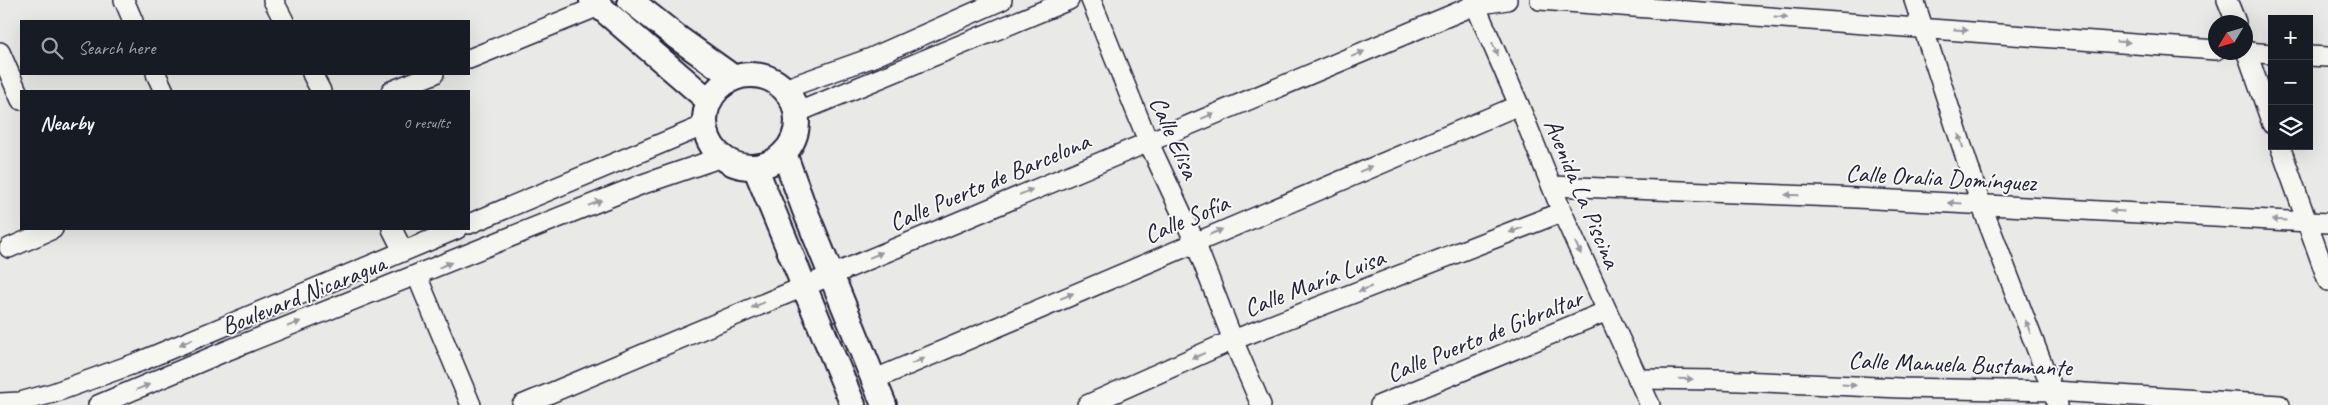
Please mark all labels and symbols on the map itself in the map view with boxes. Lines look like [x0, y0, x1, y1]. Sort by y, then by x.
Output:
one-way arrow [1773, 13, 1789, 21]
north arrow [2208, 15, 2253, 60]
one-way arrow [1953, 26, 1969, 34]
one-way arrow [2115, 39, 2131, 47]
one-way arrow [1491, 42, 1499, 56]
one-way arrow [1351, 49, 1365, 57]
street label: Calle Elisa [1142, 91, 1207, 186]
one-way arrow [1201, 112, 1216, 120]
street label: Avenida La Piscina [1536, 114, 1629, 275]
street label: Calle Puerto de Barcelona [884, 124, 1097, 239]
one-way arrow [1957, 133, 1965, 148]
street label: Calle Oralia Domínguez [1845, 157, 2039, 199]
one-way arrow [1359, 165, 1373, 173]
street label: Calle Sofía [1139, 186, 1236, 251]
one-way arrow [1019, 188, 1033, 196]
one-way arrow [1784, 191, 1800, 199]
one-way arrow [1947, 198, 1963, 206]
one-way arrow [588, 199, 603, 207]
one-way arrow [2109, 207, 2125, 215]
one-way arrow [2271, 215, 2287, 223]
one-way arrow [1508, 226, 1523, 234]
one-way arrow [1209, 228, 1223, 236]
street label: Calle María Luisa [1239, 241, 1391, 324]
one-way arrow [1574, 241, 1582, 255]
street label: Boulevard Nicaragua [216, 246, 393, 342]
one-way arrow [869, 251, 883, 259]
one-way arrow [437, 260, 452, 268]
street label: Calle Puerto de Gibraltar [1382, 281, 1590, 390]
one-way arrow [1357, 285, 1372, 293]
one-way arrow [1060, 292, 1074, 300]
one-way arrow [751, 302, 766, 310]
one-way arrow [286, 320, 301, 328]
one-way arrow [2024, 320, 2032, 334]
one-way arrow [179, 338, 193, 346]
street label: Calle Manuela Bustamante [1848, 344, 2074, 384]
one-way arrow [1191, 352, 1205, 360]
one-way arrow [911, 356, 925, 364]
one-way arrow [1679, 375, 1695, 383]
one-way arrow [136, 382, 151, 390]
one-way arrow [1841, 382, 1857, 390]

